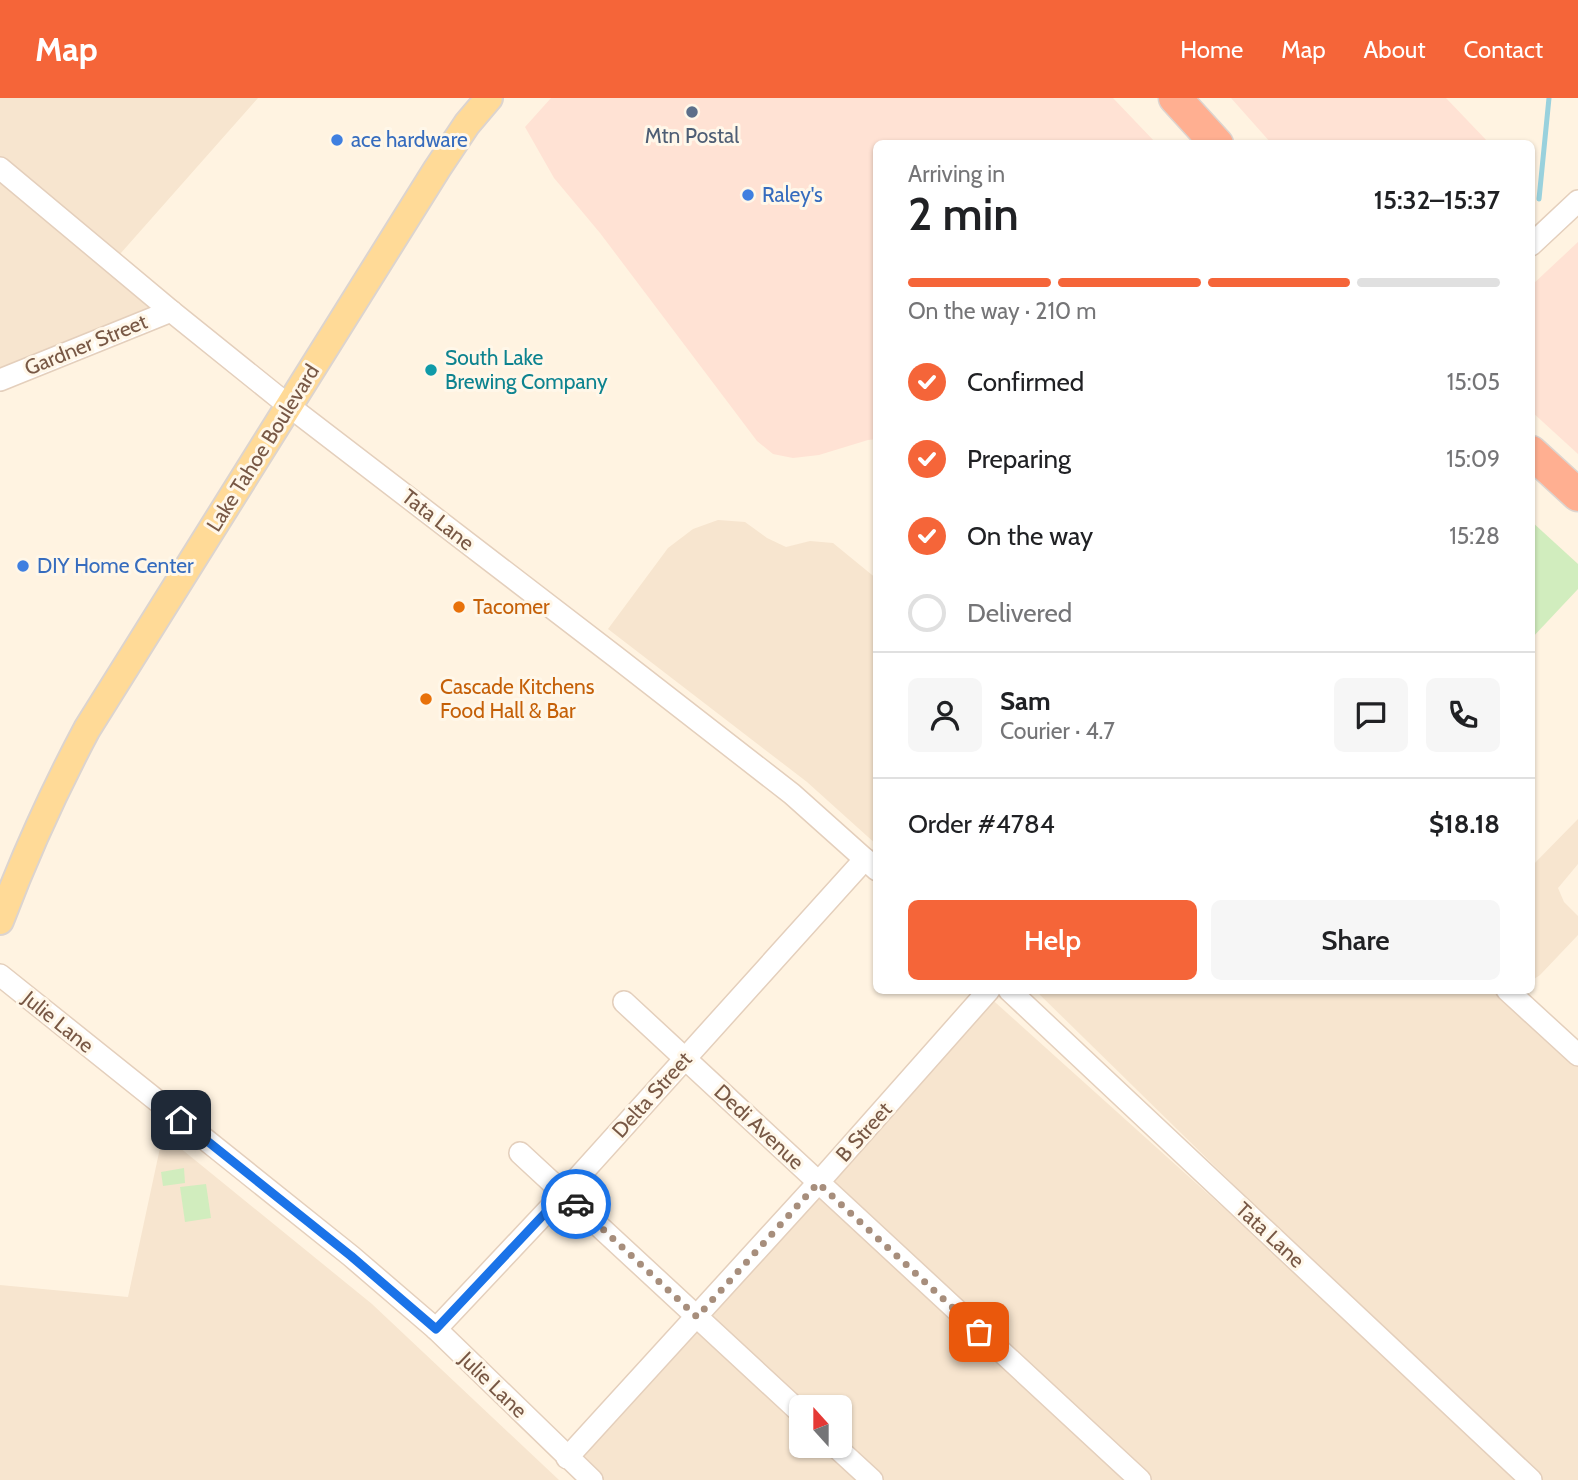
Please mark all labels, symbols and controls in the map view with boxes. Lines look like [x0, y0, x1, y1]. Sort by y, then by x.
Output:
text: Map [35, 29, 98, 69]
text: Home [1180, 35, 1243, 64]
text: Map [1281, 35, 1326, 64]
text: About [1364, 35, 1426, 64]
text: Contact [1464, 35, 1543, 64]
marker: Mtn Postal [684, 104, 700, 120]
place label: Mtn Postal [645, 123, 739, 148]
place label: ace hardware [351, 127, 468, 152]
marker: ace hardware [329, 132, 345, 148]
text: Arriving in [908, 160, 1005, 188]
place label: Raley's [762, 182, 823, 207]
text: 15:32–15:37 [1374, 184, 1500, 216]
text: 2 min [908, 186, 1019, 242]
marker: Raley's [740, 187, 756, 203]
text: On the way · 210 m [908, 297, 1096, 325]
street label: Gardner Street [21, 309, 151, 380]
place label: South Lake Brewing Company [445, 345, 608, 394]
street label: Lake Tahoe Boulevard [201, 360, 324, 536]
marker: South Lake Brewing Company [423, 362, 439, 378]
icon: check [908, 363, 946, 401]
text: Confirmed [967, 366, 1084, 398]
text: 15:05 [1447, 368, 1500, 396]
icon: check [908, 440, 946, 478]
text: Preparing [967, 443, 1071, 475]
text: 15:09 [1446, 445, 1500, 473]
street label: Tata Lane [397, 484, 480, 556]
icon: check [908, 517, 946, 555]
text: On the way [967, 520, 1093, 552]
text: 15:28 [1449, 522, 1500, 550]
place label: DIY Home Center [37, 553, 194, 578]
marker: DIY Home Center [15, 558, 31, 574]
place label: Tacomer [473, 594, 550, 619]
text: Delivered [967, 597, 1072, 629]
marker: Tacomer [451, 599, 467, 615]
place label: Cascade Kitchens Food Hall & Bar [440, 674, 595, 723]
button: person [908, 678, 982, 752]
button: chat [1334, 678, 1408, 752]
button: phone [1426, 678, 1500, 752]
text: Sam [1000, 685, 1051, 717]
marker: Cascade Kitchens Food Hall & Bar [418, 691, 434, 707]
text: Courier · 4.7 [1000, 717, 1115, 745]
text: Order #4784 [908, 808, 1055, 840]
text: $18.18 [1429, 808, 1500, 840]
button: Help [908, 900, 1197, 980]
button: Share [1211, 900, 1500, 980]
street label: Julie Lane [17, 985, 99, 1058]
street label: Delta Street [607, 1047, 697, 1143]
street label: Dedi Avenue [709, 1079, 809, 1175]
pin [151, 1090, 211, 1150]
street label: B Street [831, 1097, 897, 1166]
icon: home [162, 1101, 200, 1139]
courier [541, 1169, 611, 1239]
icon: car [557, 1185, 595, 1223]
street label: Tata Lane [1231, 1197, 1310, 1273]
pin [949, 1302, 1009, 1362]
icon: bag [960, 1313, 998, 1351]
street label: Julie Lane [454, 1346, 532, 1423]
north arrow [789, 1395, 852, 1458]
map controls [789, 1395, 852, 1458]

